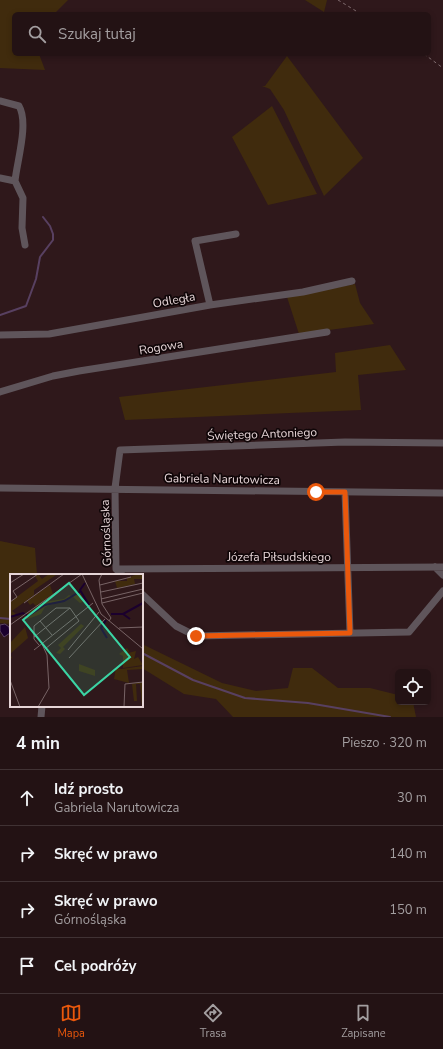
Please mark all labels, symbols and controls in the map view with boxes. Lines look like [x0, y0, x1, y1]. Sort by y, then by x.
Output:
search box [12, 12, 431, 56]
icon: search [26, 23, 48, 45]
text: Szukaj tutaj [58, 24, 136, 44]
street label: Odległa [151, 288, 197, 312]
street label: Rogowa [138, 336, 184, 358]
street label: Świętego Antoniego [207, 424, 318, 444]
street label: Gabriela Narutowicza [164, 470, 280, 488]
route start [307, 483, 325, 501]
street label: Górnośląska [97, 499, 115, 567]
street label: Józefa Piłsudskiego [226, 549, 331, 565]
inset map [10, 574, 143, 707]
route end [187, 627, 205, 645]
map controls [395, 669, 431, 705]
button: locate [395, 669, 431, 705]
text: 4 min [16, 732, 60, 755]
text: Pieszo · 320 m [342, 734, 427, 752]
text: Idź prosto [54, 779, 123, 799]
icon: ahead [16, 787, 38, 809]
text: 30 m [397, 789, 427, 807]
text: Gabriela Narutowicza [54, 799, 179, 817]
icon: right [16, 843, 38, 865]
text: Skręć w prawo [54, 844, 158, 864]
text: 140 m [389, 845, 427, 863]
text: Skręć w prawo [54, 891, 158, 911]
icon: right [16, 899, 38, 921]
text: 150 m [389, 901, 427, 919]
text: Górnośląska [54, 911, 127, 929]
icon: arrive [16, 955, 38, 977]
text: Cel podróży [54, 956, 136, 976]
tab: Mapa [57, 1002, 85, 1041]
tab: Trasa [200, 1002, 226, 1041]
tab: Zapisane [341, 1002, 386, 1041]

